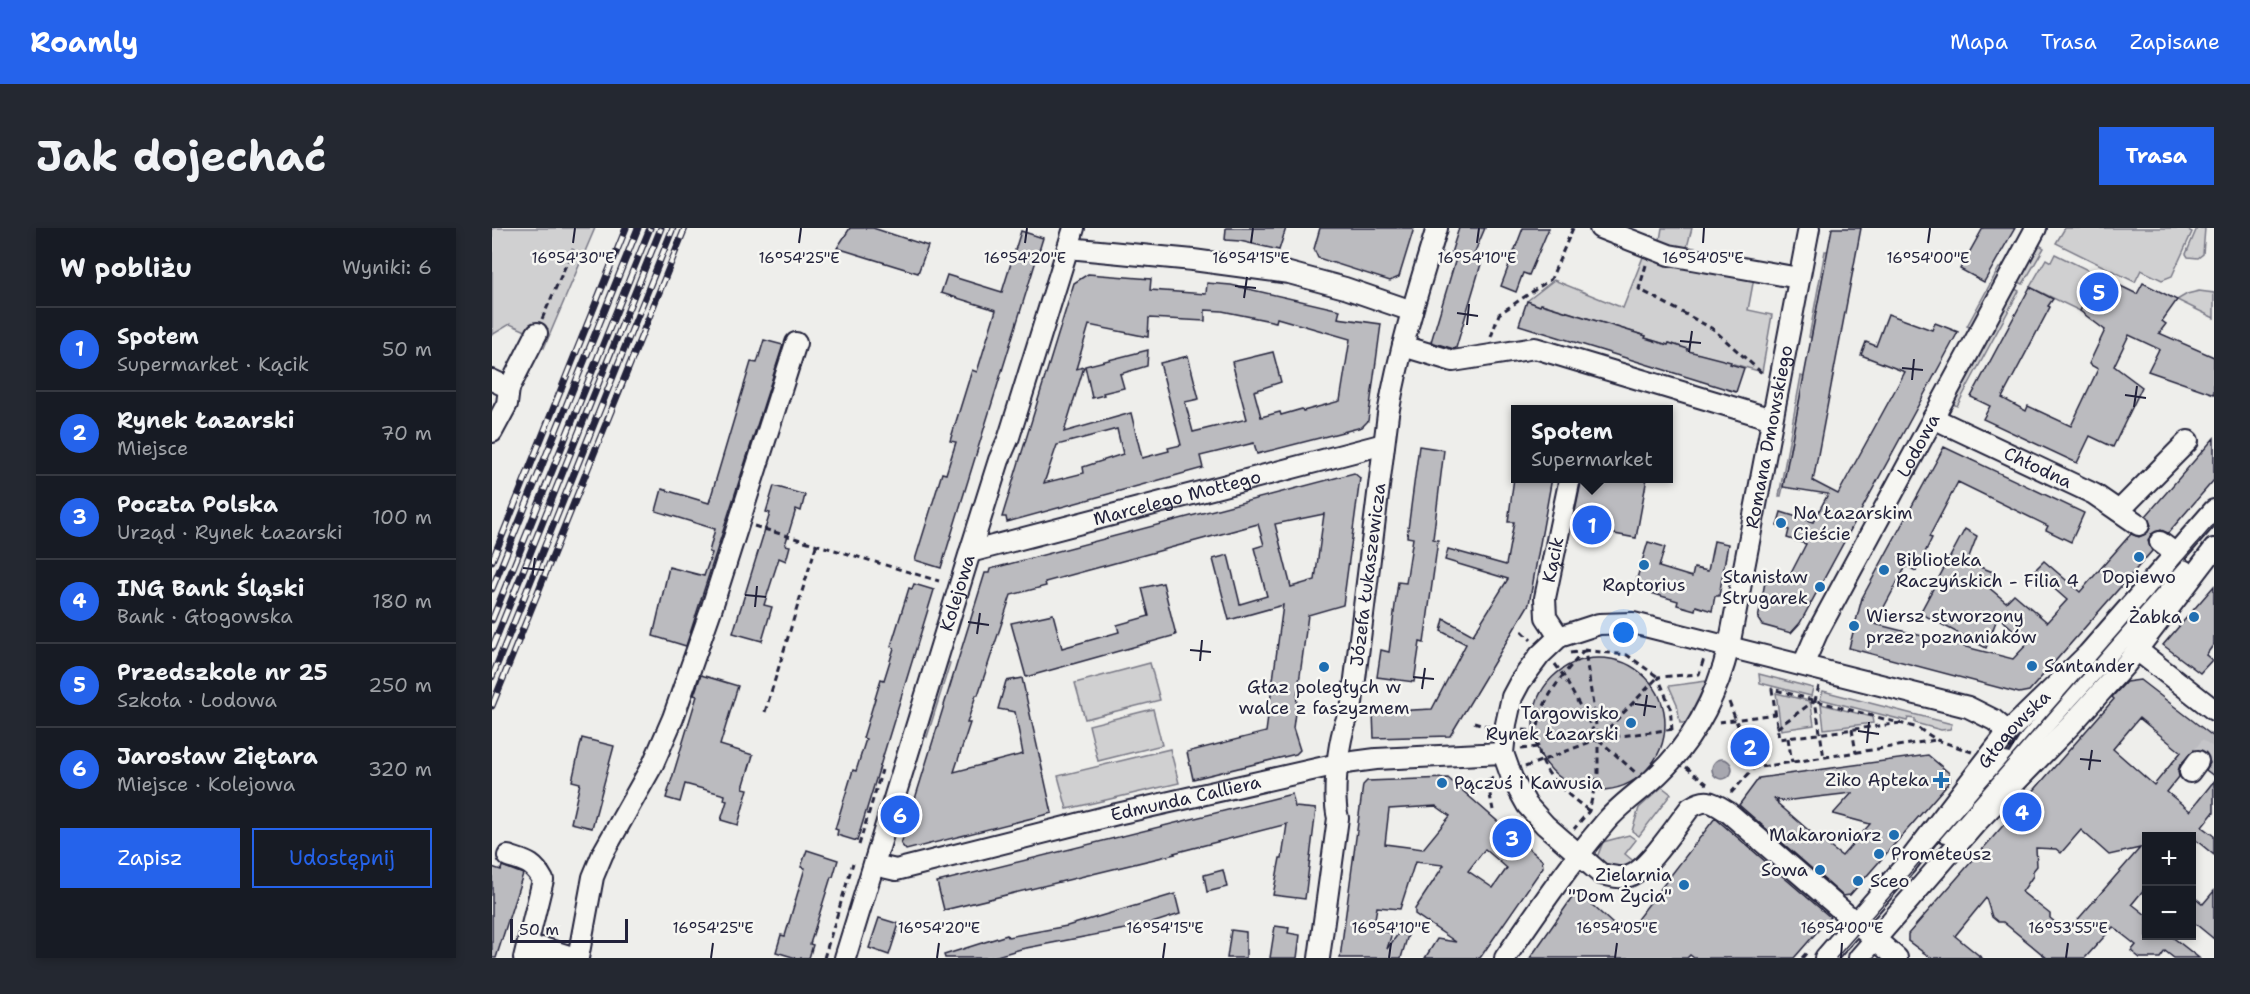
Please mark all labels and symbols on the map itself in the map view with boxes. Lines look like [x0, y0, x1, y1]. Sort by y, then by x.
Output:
text: 16°54'30"E [532, 248, 614, 268]
text: 16°54'25"E [758, 248, 840, 268]
text: 16°54'20"E [984, 248, 1066, 268]
text: 16°54'15"E [1212, 248, 1290, 268]
text: 16°54'10"E [1438, 248, 1516, 268]
text: 16°54'05"E [1662, 248, 1744, 268]
text: 16°54'00"E [1887, 248, 1969, 268]
pin: 5 [2080, 270, 2118, 314]
street label: Romana Dmowskiego [1740, 343, 1798, 530]
street label: Lodowa [1891, 410, 1945, 482]
street label: Chłodna [2000, 441, 2076, 494]
street label: Marcelego Mottego [1091, 465, 1263, 531]
street label: Józefa Łukaszewicza [1345, 482, 1391, 668]
place label: Na Łazarskim Cieście [1793, 501, 1913, 546]
pin: 1 [1572, 502, 1612, 548]
marker: Na Łazarskim Cieście [1774, 516, 1788, 530]
street label: Kącik [1537, 535, 1569, 585]
place label: Biblioteka Raczyńskich - Filia 4 [1896, 548, 2079, 593]
marker: Dopiewo [2132, 550, 2146, 564]
street label: Kolejowa [934, 552, 980, 634]
marker: Raptorius [1637, 558, 1651, 572]
marker: Biblioteka Raczyńskich - Filia 4 [1877, 563, 1891, 577]
place label: Stanisław Strugarek [1722, 565, 1808, 610]
place label: Dopiewo [2102, 565, 2176, 589]
place label: Raptorius [1602, 573, 1686, 597]
marker: Stanisław Strugarek [1813, 580, 1827, 594]
place label: Wiersz stworzony przez poznaniaków [1866, 604, 2037, 649]
place label: Żabka [2129, 605, 2182, 629]
marker: Żabka [2187, 610, 2201, 624]
your location [1609, 618, 1638, 647]
marker: Wiersz stworzony przez poznaniaków [1847, 619, 1861, 633]
place label: Santander [2044, 654, 2135, 678]
marker: Santander [2025, 659, 2039, 673]
marker: Głaz poległych w walce z faszyzmem [1317, 660, 1331, 674]
place label: Głaz poległych w walce z faszyzmem [1239, 675, 1409, 720]
street label: Głogowska [1972, 685, 2056, 773]
place label: Targowisko Rynek Łazarski [1486, 701, 1619, 746]
marker: Targowisko Rynek Łazarski [1624, 716, 1638, 730]
pin: 2 [1730, 724, 1770, 770]
place label: Ziko Apteka [1825, 768, 1929, 792]
street label: Edmunda Calliera [1108, 770, 1263, 827]
place label: Pączuś i Kawusia [1454, 771, 1603, 795]
marker: Ziko Apteka [1934, 773, 1948, 787]
marker: Pączuś i Kawusia [1435, 776, 1449, 790]
pin: 4 [2002, 790, 2042, 834]
pin: 6 [880, 792, 920, 838]
pin: 3 [1492, 816, 1532, 860]
place label: Makaroniarz [1769, 823, 1882, 847]
marker: Makaroniarz [1887, 828, 1901, 842]
place label: Prometeusz [1891, 842, 1992, 866]
marker: Prometeusz [1872, 847, 1886, 861]
place label: Sowa [1761, 858, 1808, 882]
place label: Zielarnia "Dom Życia" [1568, 863, 1672, 908]
marker: Sowa [1813, 863, 1827, 877]
place label: Sceo [1870, 869, 1909, 893]
marker: Sceo [1851, 874, 1865, 888]
marker: Zielarnia "Dom Życia" [1677, 878, 1691, 892]
scale bar [510, 916, 628, 944]
text: 16°54'25"E [672, 918, 754, 938]
text: 16°54'20"E [898, 918, 980, 938]
text: 16°54'15"E [1126, 918, 1204, 938]
text: 16°54'10"E [1352, 918, 1430, 938]
text: 16°54'05"E [1576, 918, 1658, 938]
text: 16°54'00"E [1801, 918, 1883, 938]
text: 16°53'55"E [2028, 918, 2108, 938]

